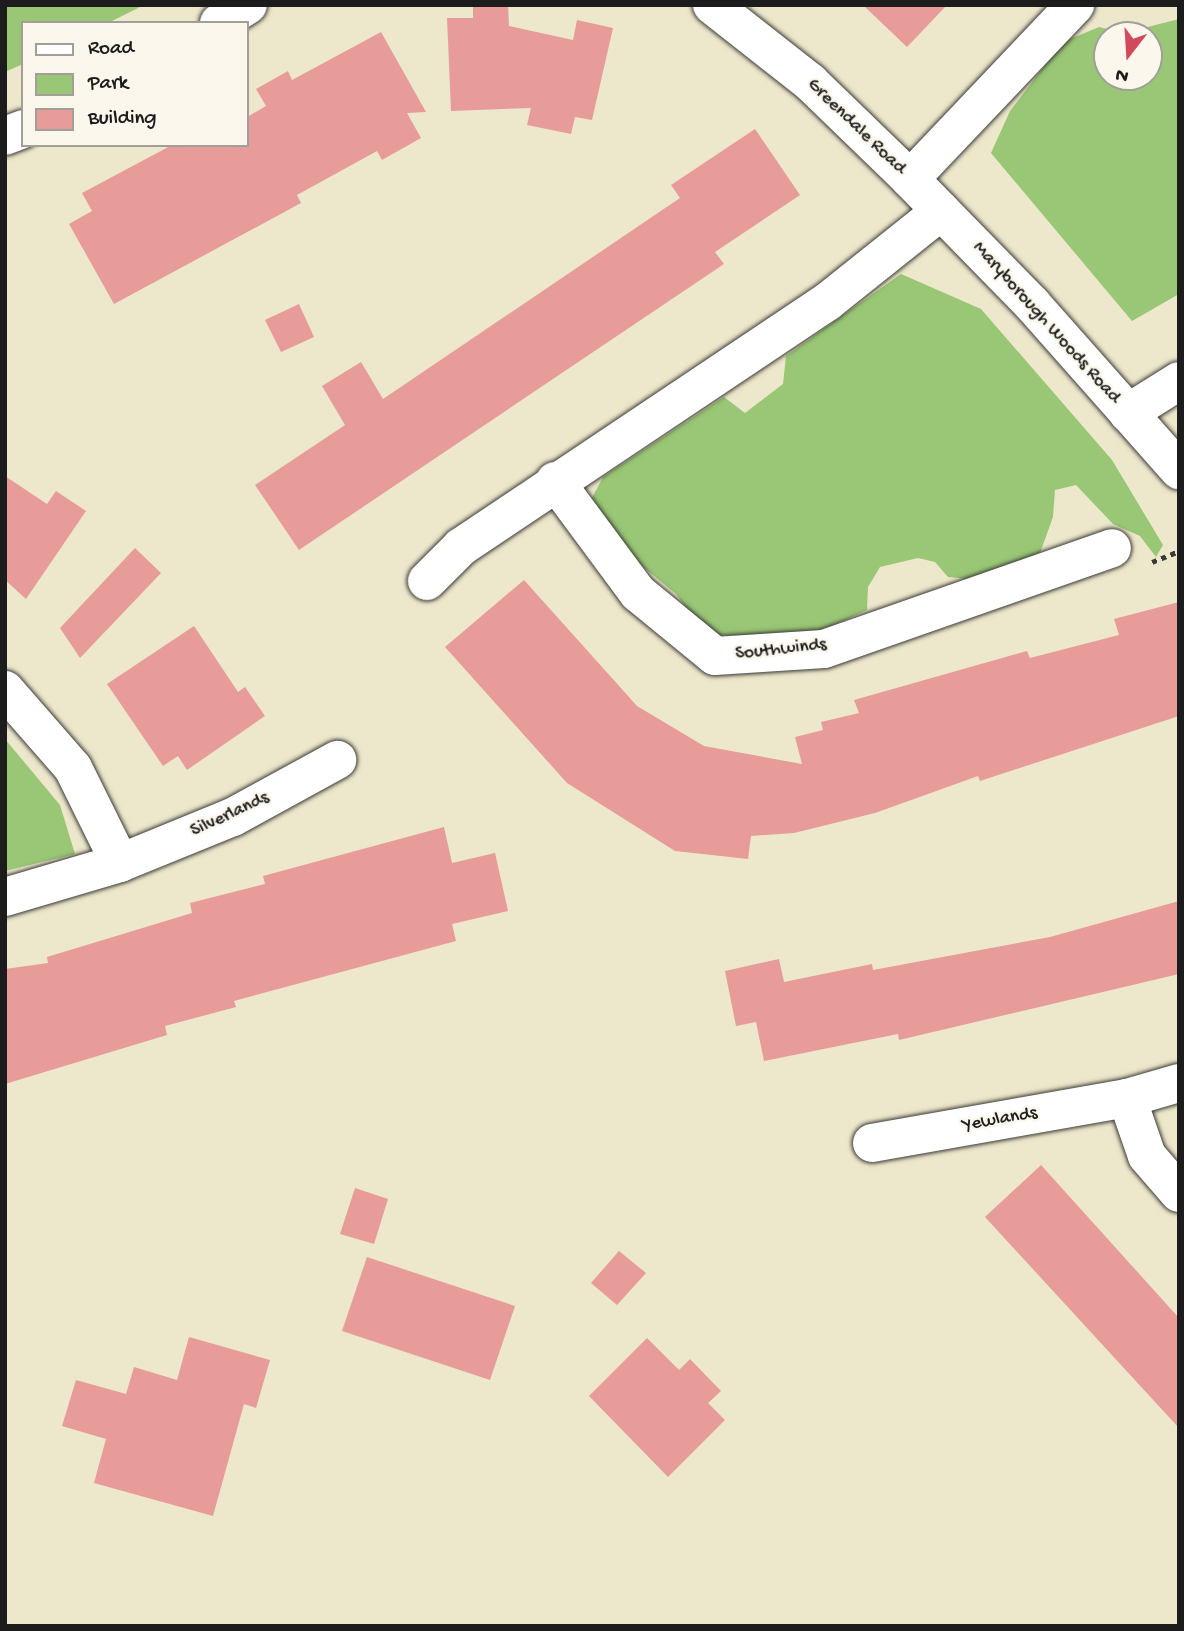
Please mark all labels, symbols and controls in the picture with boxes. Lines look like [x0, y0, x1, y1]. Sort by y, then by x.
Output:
legend [21, 21, 248, 147]
north arrow [1093, 21, 1163, 91]
text: Road [88, 37, 134, 62]
text: N [1113, 62, 1132, 87]
text: Park [88, 72, 128, 97]
street label: Greendale Road [802, 74, 910, 180]
text: Building [88, 107, 157, 132]
street label: Maryborough Woods Road [967, 237, 1125, 409]
street label: Southwinds [734, 634, 828, 666]
street label: Silverlands [187, 787, 273, 843]
street label: Yewlands [961, 1102, 1039, 1138]

